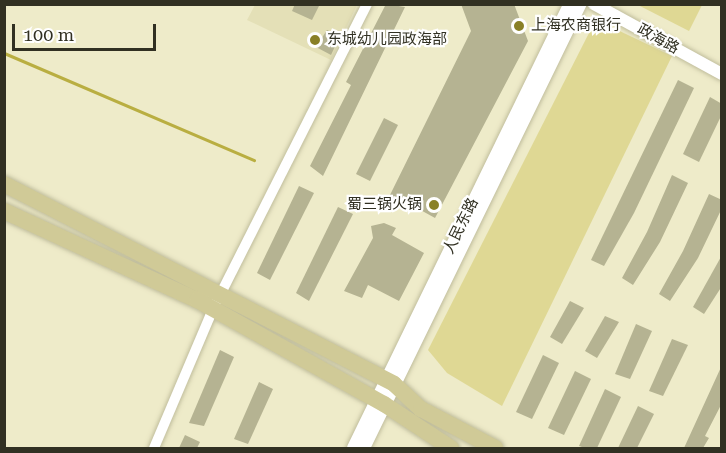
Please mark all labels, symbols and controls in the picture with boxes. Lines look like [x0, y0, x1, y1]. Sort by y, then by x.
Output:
scale bar [15, 12, 159, 50]
place label: 上海农商银行 [531, 17, 621, 35]
marker: 上海农商银行 [512, 19, 526, 33]
street label: 政海路 [634, 20, 682, 58]
text: 100 m [23, 24, 74, 45]
place label: 东城幼儿园政海部 [327, 31, 447, 49]
marker: 东城幼儿园政海部 [308, 33, 322, 47]
street label: 人民东路 [440, 195, 482, 257]
place label: 蜀三锅火锅 [347, 196, 422, 214]
marker: 蜀三锅火锅 [427, 198, 441, 212]

